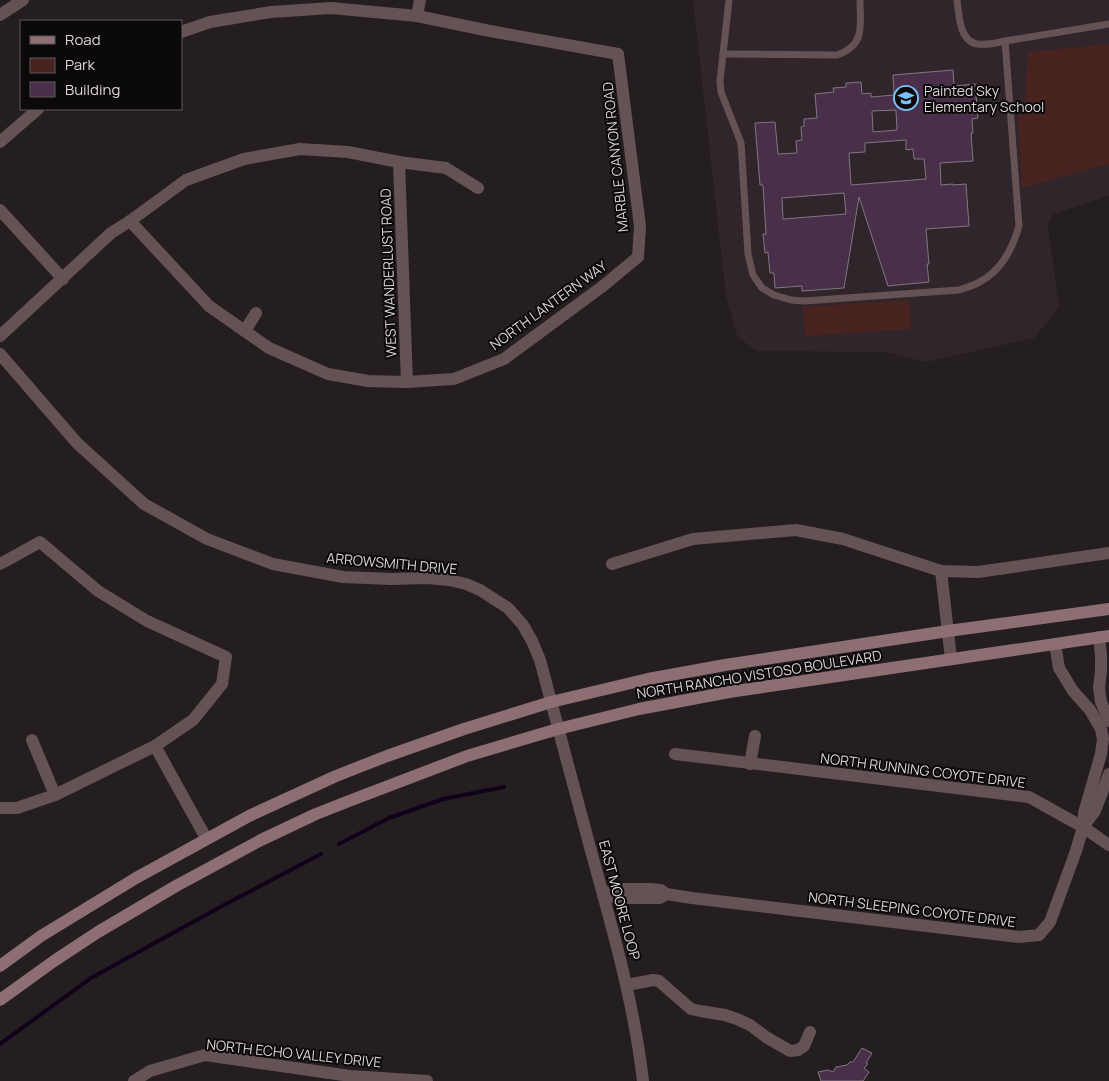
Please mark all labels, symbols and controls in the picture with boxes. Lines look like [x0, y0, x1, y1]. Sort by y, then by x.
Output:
legend [20, 20, 182, 110]
text: Road [65, 29, 101, 50]
text: Park [65, 54, 95, 75]
text: Building [65, 79, 120, 100]
street label: MARBLE CANYON ROAD [598, 81, 632, 233]
place label: Painted Sky Elementary School [924, 81, 1044, 116]
school or university icon: Painted Sky Elementary School [893, 85, 919, 111]
street label: WEST WANDERLUST ROAD [376, 188, 400, 358]
street label: NORTH LANTERN WAY [486, 256, 611, 354]
street label: ARROWSMITH DRIVE [326, 548, 458, 578]
street label: NORTH RANCHO VISTOSO BOULEVARD [635, 645, 883, 703]
street label: NORTH RUNNING COYOTE DRIVE [819, 748, 1027, 792]
street label: EAST MOORE LOOP [595, 838, 645, 962]
street label: NORTH SLEEPING COYOTE DRIVE [807, 887, 1017, 931]
street label: NORTH ECHO VALLEY DRIVE [205, 1034, 383, 1072]

